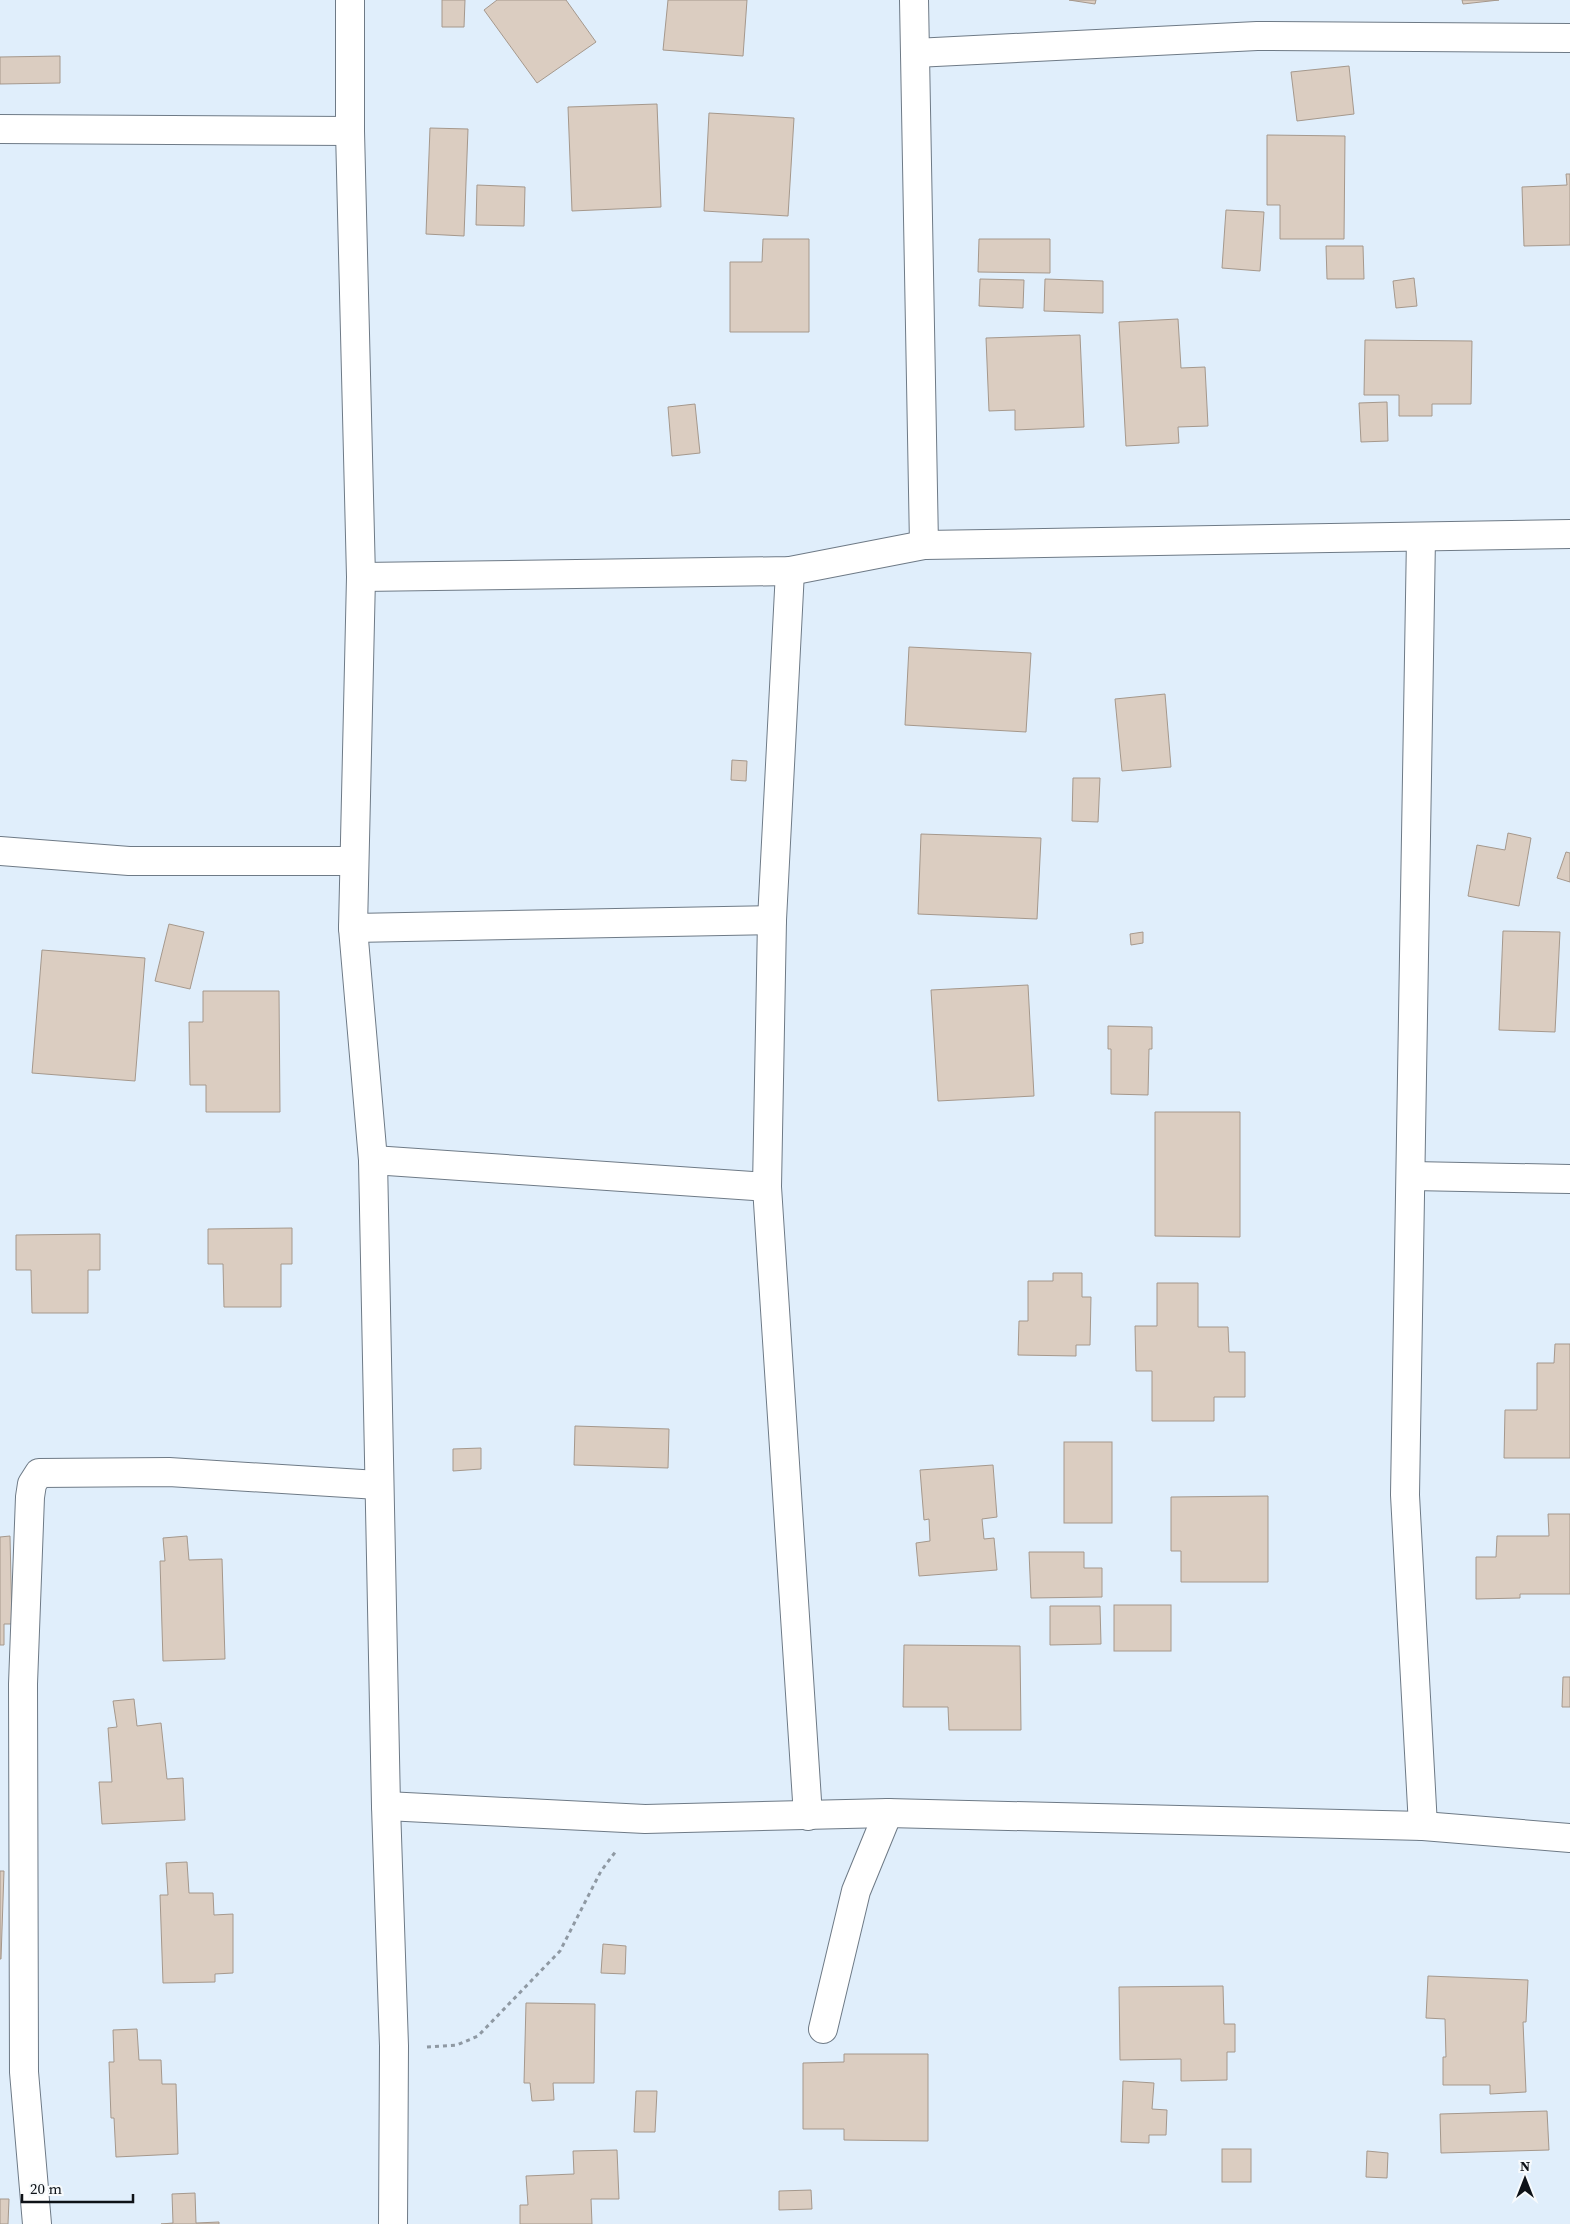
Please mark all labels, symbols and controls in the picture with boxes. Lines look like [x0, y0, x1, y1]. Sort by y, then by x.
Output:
north arrow [1500, 2154, 1550, 2204]
text: N [1520, 2156, 1530, 2176]
scale bar [22, 2172, 134, 2204]
text: 20 m [30, 2178, 62, 2199]

